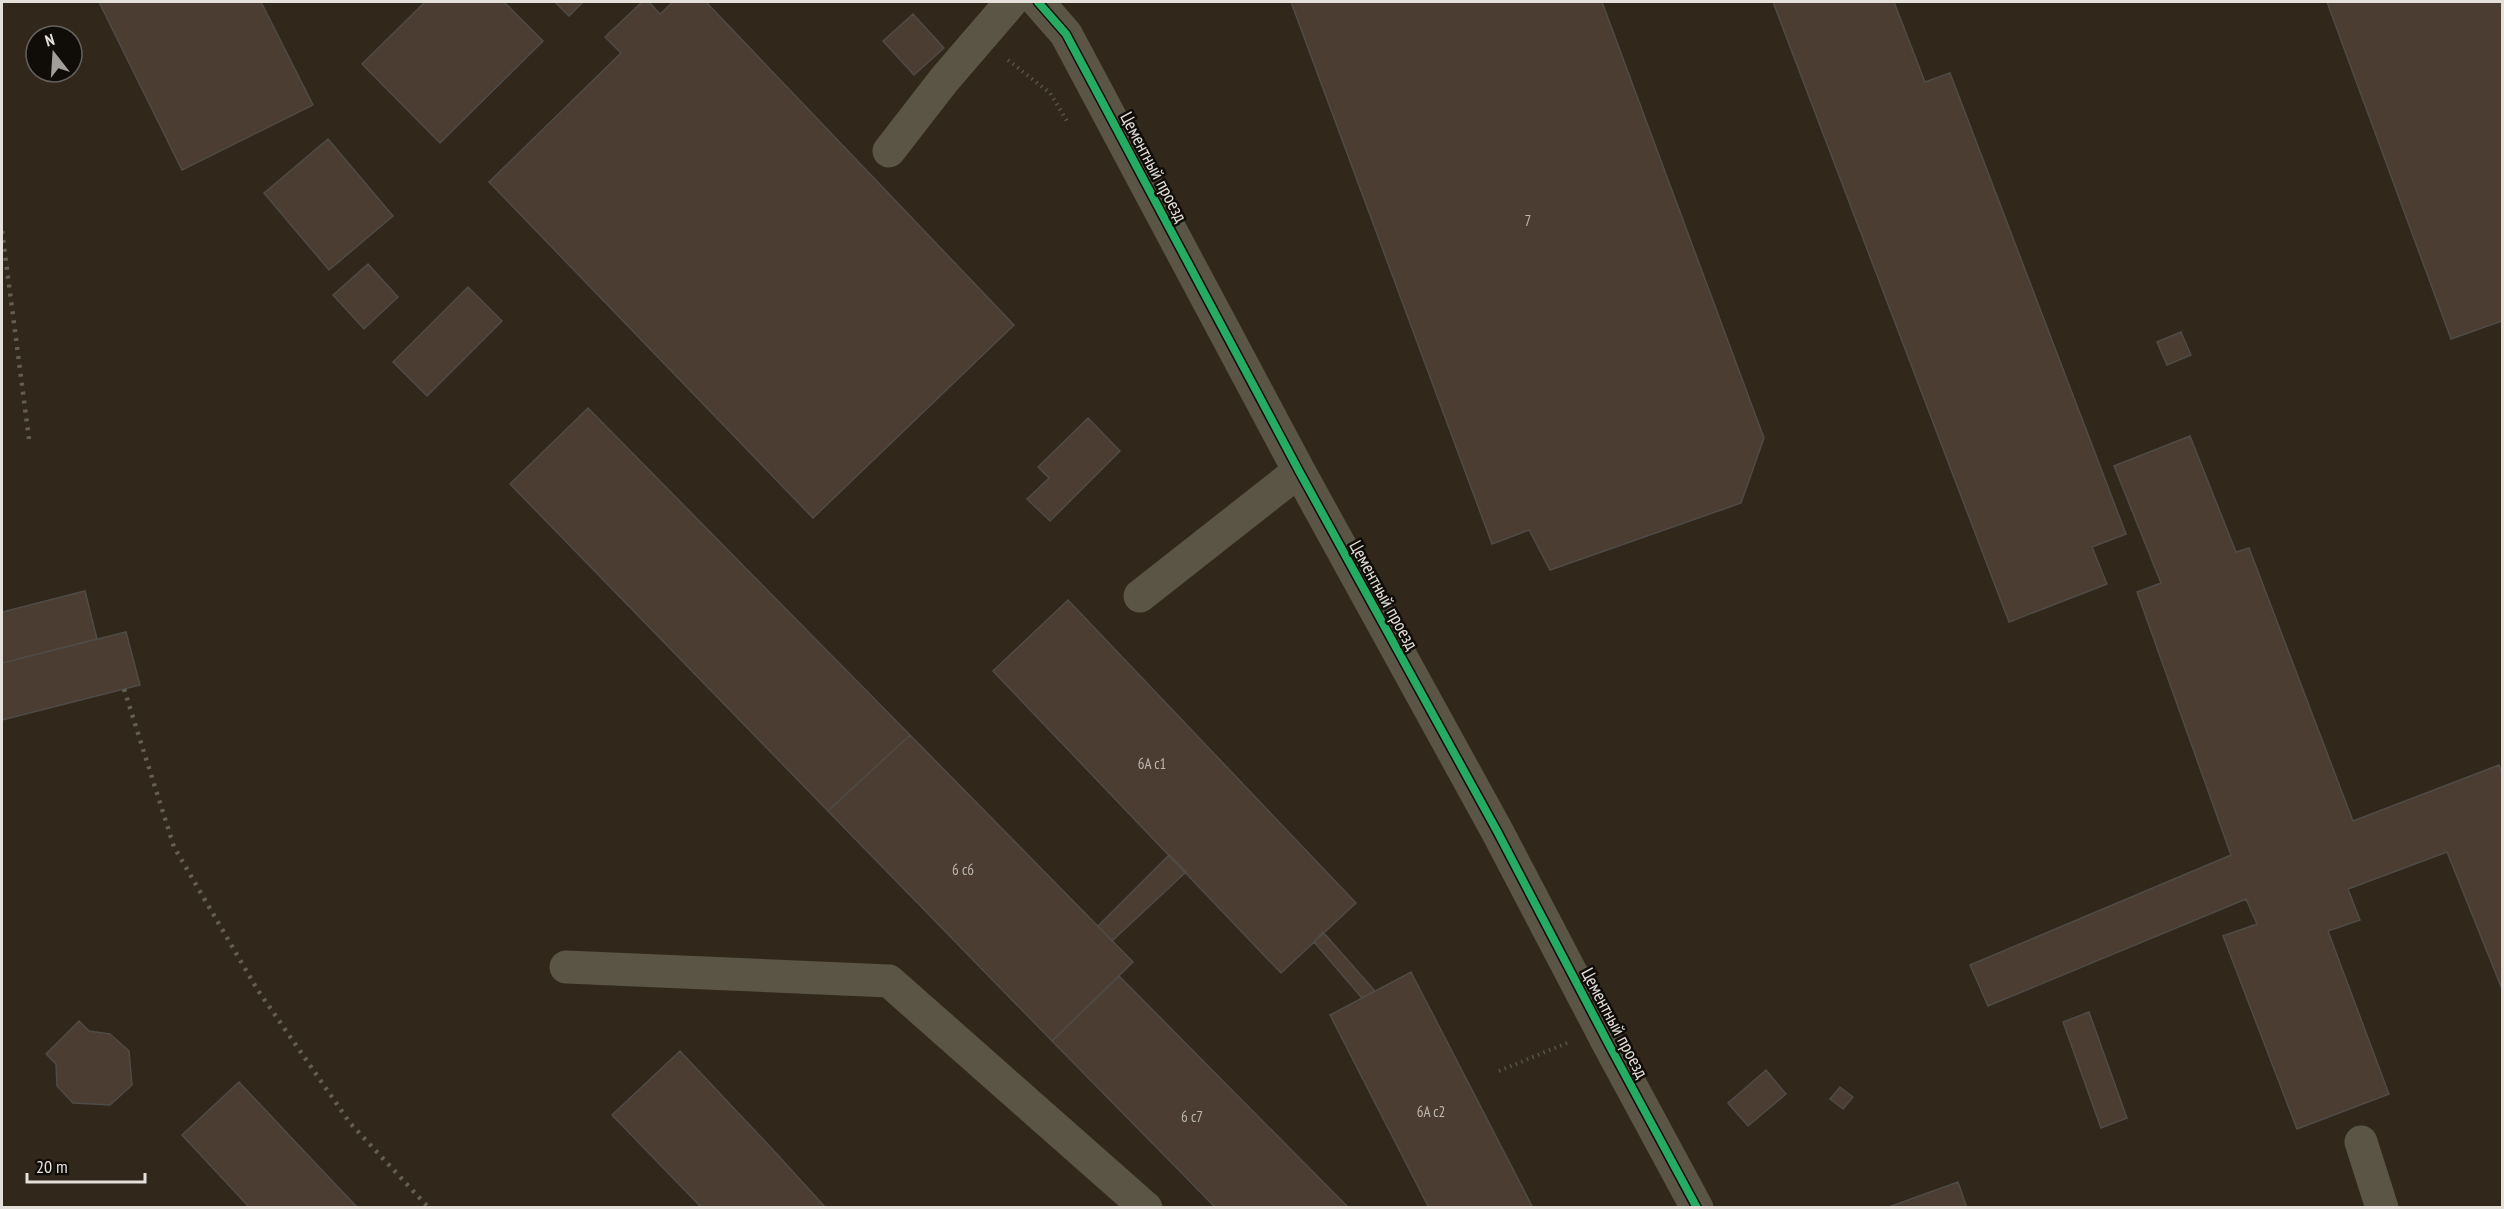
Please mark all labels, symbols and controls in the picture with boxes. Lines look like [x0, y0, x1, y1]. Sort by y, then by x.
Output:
north arrow [24, 24, 84, 84]
text: N [43, 29, 57, 50]
street label: Цементный проезд [1115, 108, 1193, 226]
house number: 7 [1525, 211, 1531, 230]
street label: Цементный проезд [1344, 536, 1424, 654]
house number: 6А с1 [1138, 754, 1166, 773]
house number: 6 с6 [952, 860, 974, 879]
street label: Цементный проезд [1576, 964, 1654, 1082]
house number: 6А с2 [1417, 1102, 1445, 1121]
house number: 6 с7 [1181, 1107, 1203, 1126]
scale bar [27, 1146, 146, 1184]
text: 20 m [36, 1155, 68, 1178]

